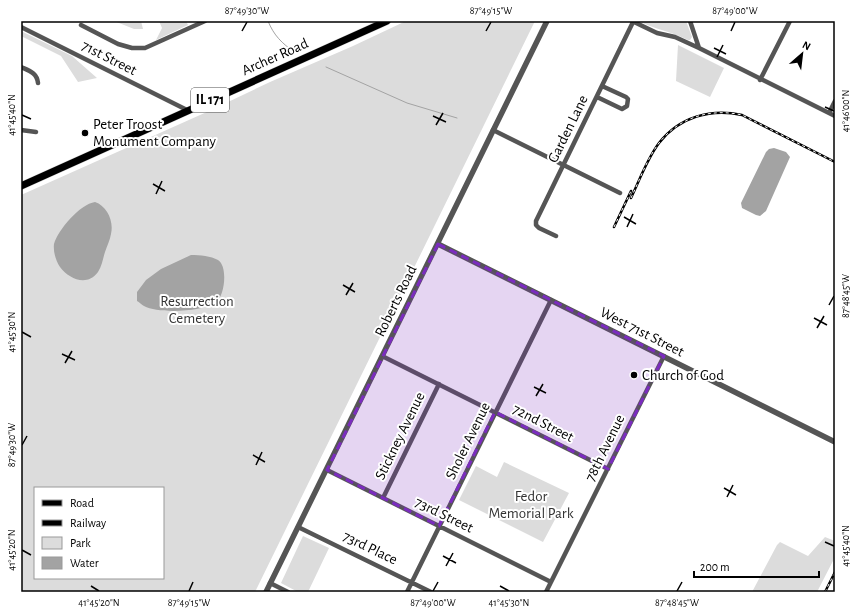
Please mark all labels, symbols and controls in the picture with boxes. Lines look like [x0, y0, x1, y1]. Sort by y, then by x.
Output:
text: 87°49'30"W [225, 6, 269, 16]
text: 87°49'15"W [470, 6, 512, 16]
text: 87°49'00"W [712, 6, 758, 16]
north arrow [782, 34, 822, 74]
street label: Archer Road [240, 36, 311, 78]
street label: 71st Street [79, 38, 139, 78]
text: N [800, 39, 812, 52]
road number: IL 171 [191, 88, 229, 112]
text: 41°46'00"N [841, 90, 851, 132]
street label: Garden Lane [545, 93, 591, 165]
text: 41°45'40"N [7, 94, 17, 136]
place label: Peter Troost Monument Company [93, 117, 216, 149]
marker: Peter Troost Monument Company [80, 128, 90, 138]
street label: Roberts Road [372, 263, 420, 339]
text: 87°48'45"W [841, 274, 851, 318]
park label: Resurrection Cemetery [160, 294, 234, 326]
street label: West 71st Street [598, 304, 687, 360]
text: 41°45'30"N [7, 312, 17, 352]
place label: Church of God [642, 368, 724, 383]
marker: Church of God [629, 370, 639, 380]
street label: Stickney Avenue [372, 390, 428, 482]
street label: Sholer Avenue [443, 400, 493, 482]
street label: 72nd Street [510, 401, 576, 445]
street label: 78th Avenue [582, 412, 628, 484]
text: 87°49'30"W [7, 423, 17, 467]
legend [34, 487, 164, 579]
park label: Fedor Memorial Park [488, 489, 574, 521]
street label: 73rd Street [412, 494, 476, 536]
text: Road [70, 497, 94, 509]
text: Railway [70, 517, 106, 530]
text: 41°45'40"N [841, 525, 851, 567]
street label: 73rd Place [340, 528, 400, 568]
text: 41°45'20"N [7, 529, 17, 571]
text: Park [70, 537, 91, 549]
scale bar [694, 553, 819, 579]
text: Water [70, 557, 99, 569]
text: 200 m [700, 561, 730, 573]
text: 41°45'20"N [78, 598, 120, 608]
text: 87°49'15"W [168, 598, 210, 608]
text: 87°49'00"W [410, 598, 456, 608]
text: 41°45'30"N [489, 598, 529, 608]
text: 87°48'45"W [655, 598, 699, 608]

